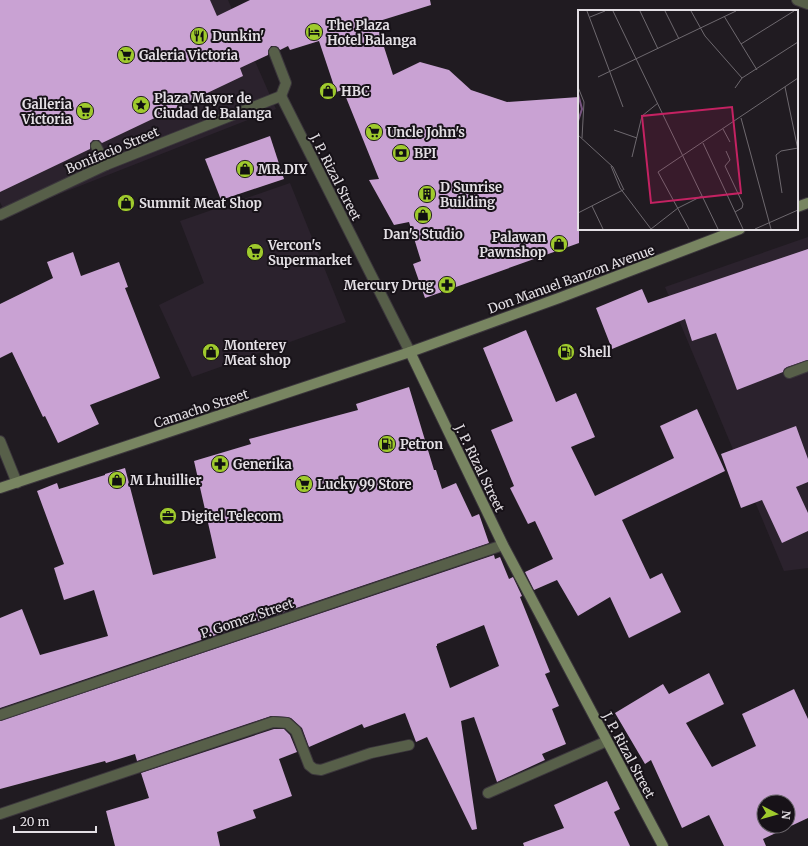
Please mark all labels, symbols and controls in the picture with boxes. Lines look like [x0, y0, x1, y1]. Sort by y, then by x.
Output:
inset map [578, 10, 798, 230]
place label: The Plaza Hotel Balanga [327, 17, 417, 49]
hotel icon: The Plaza Hotel Balanga [304, 22, 324, 42]
restaurant icon: Dunkin' [189, 26, 209, 46]
place label: Dunkin' [212, 28, 264, 45]
supermarket icon: Galeria Victoria [116, 45, 136, 65]
place label: Galeria Victoria [139, 47, 238, 64]
shop icon: HBC [318, 81, 338, 101]
place label: HBC [341, 83, 370, 100]
place label: Plaza Mayor de Ciudad de Balanga [154, 90, 272, 122]
place icon: Plaza Mayor de Ciudad de Balanga [131, 95, 151, 115]
place label: Galleria Victoria [21, 96, 72, 128]
supermarket icon: Galleria Victoria [75, 101, 95, 121]
supermarket icon: Uncle John's [364, 122, 384, 142]
street label: Bonifacio Street [63, 123, 161, 178]
place label: Uncle John's [387, 124, 465, 141]
street label: J. P. Rizal Street [306, 130, 365, 224]
bank icon: BPI [391, 143, 411, 163]
place label: BPI [414, 145, 437, 162]
shop icon: MR.DIY [235, 159, 255, 179]
place label: MR.DIY [258, 161, 308, 178]
place label: D Sunrise Building [440, 179, 502, 211]
building icon: D Sunrise Building [417, 184, 437, 204]
shop icon: Summit Meat Shop [116, 193, 136, 213]
place label: Summit Meat Shop [139, 195, 262, 212]
shop icon: Dan's Studio [413, 205, 433, 225]
place label: Dan's Studio [383, 226, 463, 243]
place label: Palawan Pawnshop [479, 229, 546, 261]
shop icon: Palawan Pawnshop [549, 234, 569, 254]
place label: Vercon's Supermarket [267, 237, 353, 269]
street label: Don Manuel Banzon Avenue [486, 241, 657, 318]
supermarket icon: Vercon's Supermarket [245, 242, 265, 262]
pharmacy icon: Mercury Drug [437, 275, 457, 295]
place label: Mercury Drug [344, 277, 434, 294]
place label: Monterey Meat shop [224, 337, 291, 369]
shop icon: Monterey Meat shop [201, 342, 221, 362]
fuel station icon: Shell [556, 342, 576, 362]
place label: Shell [579, 344, 611, 361]
street label: Camacho Street [152, 385, 251, 432]
street label: J. P. Rizal Street [451, 421, 508, 515]
fuel station icon: Petron [377, 434, 397, 454]
place label: Petron [400, 436, 443, 453]
pharmacy icon: Generika [210, 454, 230, 474]
place label: Generika [233, 456, 292, 473]
shop icon: M Lhuillier [107, 470, 127, 490]
place label: M Lhuillier [130, 472, 202, 489]
supermarket icon: Lucky 99 Store [294, 474, 314, 494]
place label: Lucky 99 Store [317, 476, 412, 493]
office icon: Digitel Telecom [158, 506, 178, 526]
place label: Digitel Telecom [181, 508, 282, 525]
street label: P. Gomez Street [198, 595, 296, 642]
street label: J. P. Rizal Street [598, 708, 659, 801]
north arrow [756, 794, 796, 834]
scale bar [14, 808, 96, 834]
text: N [778, 810, 793, 820]
text: 20 m [20, 814, 49, 829]

